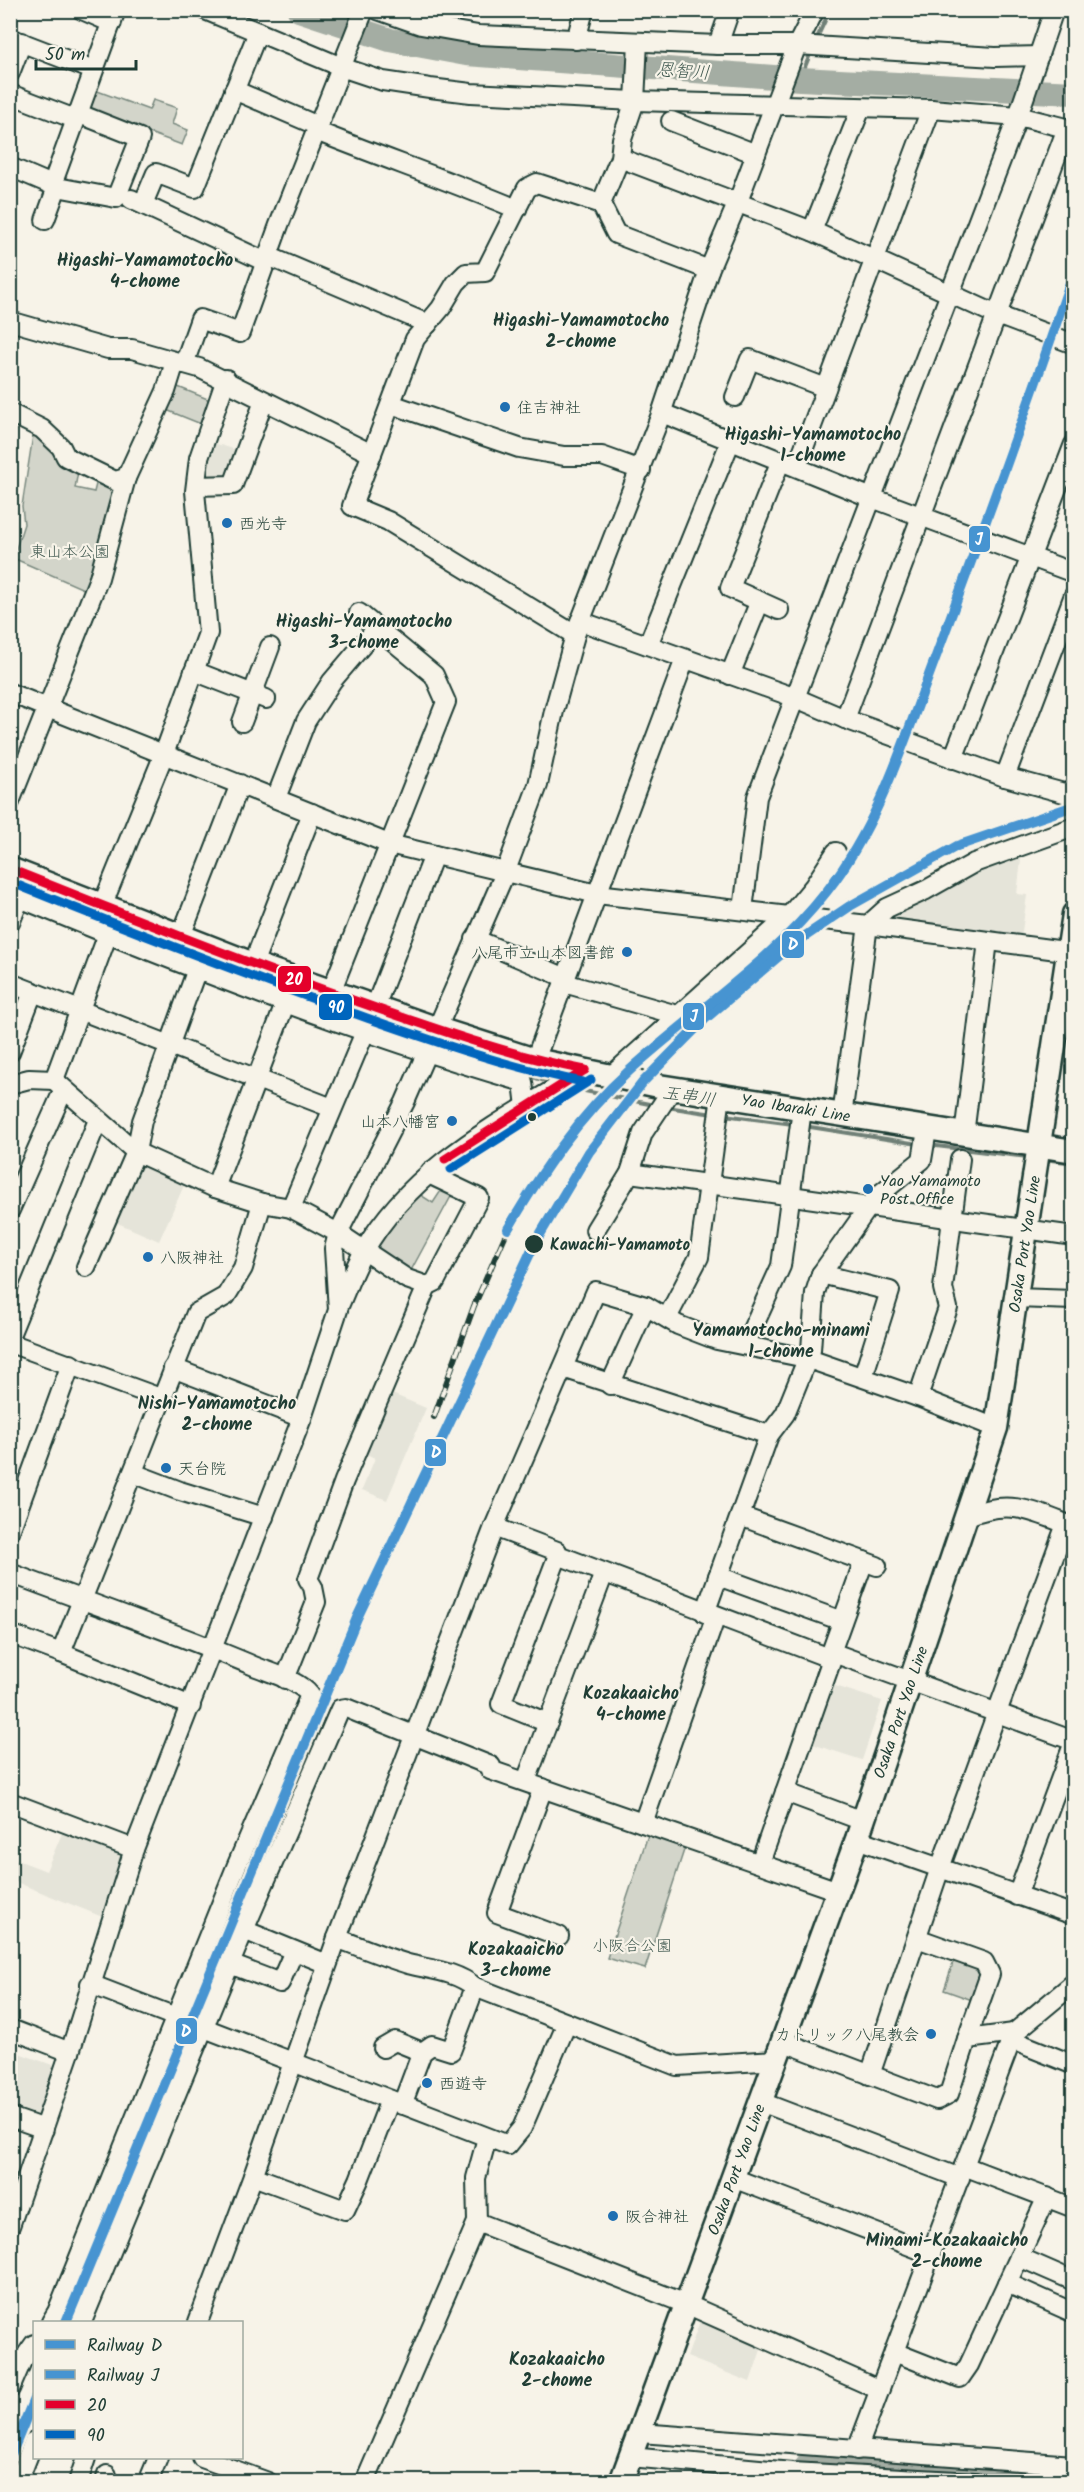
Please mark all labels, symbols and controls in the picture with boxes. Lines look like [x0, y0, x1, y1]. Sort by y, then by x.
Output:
scale bar [36, 33, 136, 71]
text: 50 m [45, 41, 85, 70]
water label: 恩智川 [655, 56, 711, 89]
district label: Higashi-Yamamotocho 4-chome [57, 247, 233, 297]
district label: Higashi-Yamamotocho 2-chome [493, 307, 669, 357]
place label: 住吉神社 [517, 396, 581, 421]
marker: 住吉神社 [498, 400, 512, 414]
district label: Higashi-Yamamotocho 1-chome [725, 421, 901, 471]
place label: 西光寺 [239, 512, 287, 537]
marker: 西光寺 [220, 516, 234, 530]
line badge: J [968, 525, 991, 553]
text: J [975, 528, 984, 553]
park label: 東山本公園 [30, 540, 110, 565]
district label: Higashi-Yamamotocho 3-chome [276, 608, 452, 658]
line badge: D [781, 930, 805, 959]
text: D [788, 933, 799, 958]
place label: 八尾市立山本図書館 [471, 941, 615, 966]
marker: 八尾市立山本図書館 [620, 945, 634, 959]
line badge: 20 [277, 965, 312, 993]
text: 20 [285, 968, 304, 993]
line badge: 90 [318, 993, 353, 1021]
text: 90 [328, 996, 345, 1021]
line badge: J [682, 1002, 705, 1031]
text: J [690, 1005, 699, 1030]
water label: 玉串川 [660, 1079, 718, 1116]
street label: Yao Ibaraki Line [739, 1088, 852, 1130]
place label: 山本八幡宮 [360, 1110, 440, 1135]
unlabelled marker [526, 1111, 538, 1123]
marker: 山本八幡宮 [445, 1114, 459, 1128]
place label: Yao Yamamoto Post Office [880, 1169, 981, 1212]
street label: Osaka Port Yao Line [1003, 1174, 1048, 1314]
marker: Yao Yamamoto Post Office [861, 1182, 875, 1196]
marker: Kawachi-Yamamoto [523, 1233, 545, 1255]
place label: Kawachi-Yamamoto [550, 1233, 690, 1258]
place label: 八阪神社 [160, 1246, 224, 1271]
marker: 八阪神社 [141, 1250, 155, 1264]
district label: Yamamotocho-minami 1-chome [692, 1317, 870, 1367]
district label: Nishi-Yamamotocho 2-chome [138, 1390, 296, 1440]
line badge: D [424, 1438, 447, 1467]
text: D [431, 1441, 442, 1466]
place label: 天台院 [178, 1457, 226, 1482]
marker: 天台院 [159, 1461, 173, 1475]
street label: Osaka Port Yao Line [867, 1643, 935, 1782]
district label: Kozakaaicho 4-chome [583, 1680, 679, 1730]
park label: 小阪合公園 [592, 1934, 672, 1959]
district label: Kozakaaicho 3-chome [468, 1936, 564, 1986]
line badge: D [175, 2017, 198, 2045]
text: D [181, 2020, 192, 2045]
place label: カトリック八尾教会 [775, 2023, 919, 2048]
marker: カトリック八尾教会 [924, 2027, 938, 2041]
place label: 西遊寺 [439, 2072, 487, 2097]
marker: 西遊寺 [420, 2076, 434, 2090]
street label: Osaka Port Yao Line [702, 2101, 773, 2239]
place label: 阪合神社 [625, 2205, 689, 2230]
marker: 阪合神社 [606, 2209, 620, 2223]
district label: Minami-Kozakaaicho 2-chome [866, 2227, 1028, 2277]
legend [33, 2321, 243, 2459]
text: Railway D [87, 2332, 163, 2361]
district label: Kozakaaicho 2-chome [509, 2346, 605, 2396]
text: Railway J [87, 2362, 160, 2391]
text: 20 [87, 2392, 106, 2421]
text: 90 [87, 2422, 105, 2451]

